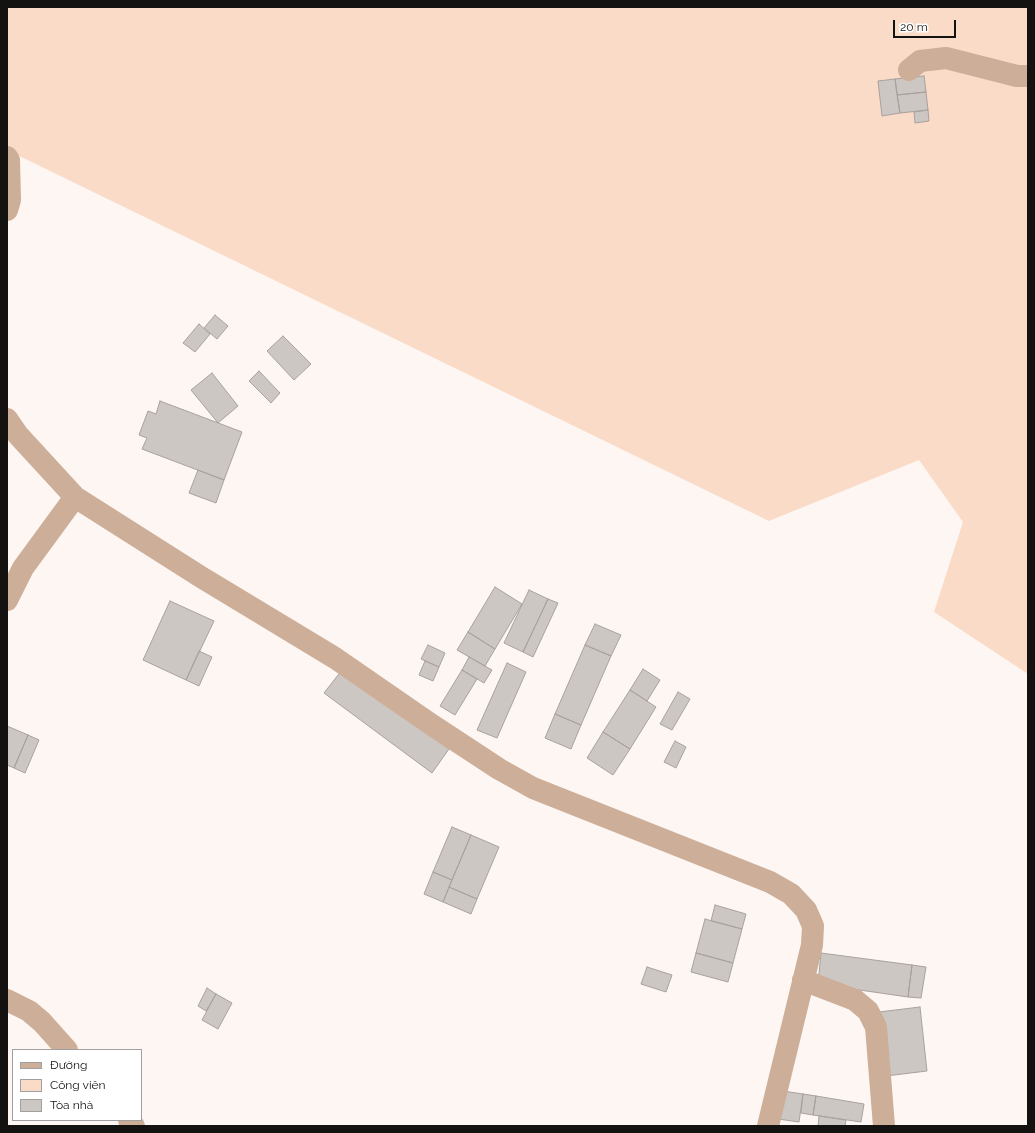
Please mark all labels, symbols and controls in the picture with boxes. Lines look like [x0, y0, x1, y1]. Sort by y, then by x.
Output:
scale bar [895, 12, 958, 38]
text: 20 m [900, 20, 928, 34]
legend [12, 1049, 142, 1121]
text: Đường [50, 1058, 87, 1072]
text: Công viên [50, 1078, 106, 1092]
text: Tòa nhà [50, 1098, 93, 1112]

